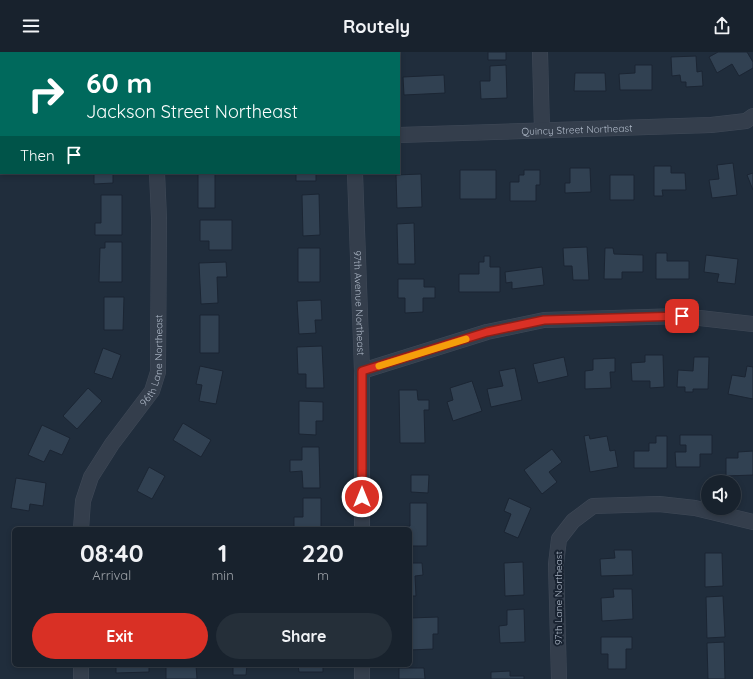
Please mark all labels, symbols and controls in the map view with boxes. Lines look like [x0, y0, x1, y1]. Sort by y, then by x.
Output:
icon: menu [20, 15, 42, 37]
text: Routely [343, 15, 410, 38]
icon: share [711, 15, 733, 37]
text: 60 m [86, 65, 152, 100]
icon: right [20, 68, 72, 120]
text: Jackson Street Northeast [86, 100, 298, 123]
street label: Quincy Street Northeast [521, 122, 633, 138]
icon: arrive [63, 144, 85, 166]
text: Then [20, 146, 55, 165]
street label: 97th Avenue Northeast [351, 250, 367, 356]
pin [665, 299, 699, 333]
icon: arrive [671, 305, 693, 327]
street label: 96th Lane Northeast [137, 314, 165, 409]
map controls [701, 475, 741, 515]
button: sound [701, 475, 741, 515]
position arrow [341, 476, 383, 518]
text: 08:40 [80, 538, 143, 568]
text: 1 [218, 538, 227, 568]
text: 220 [302, 538, 344, 568]
street label: 97th Lane Northeast [552, 550, 565, 645]
text: Arrival [92, 567, 131, 583]
text: min [212, 567, 234, 583]
text: m [317, 567, 329, 583]
button: Exit [32, 613, 208, 659]
button: Share [216, 613, 392, 659]

